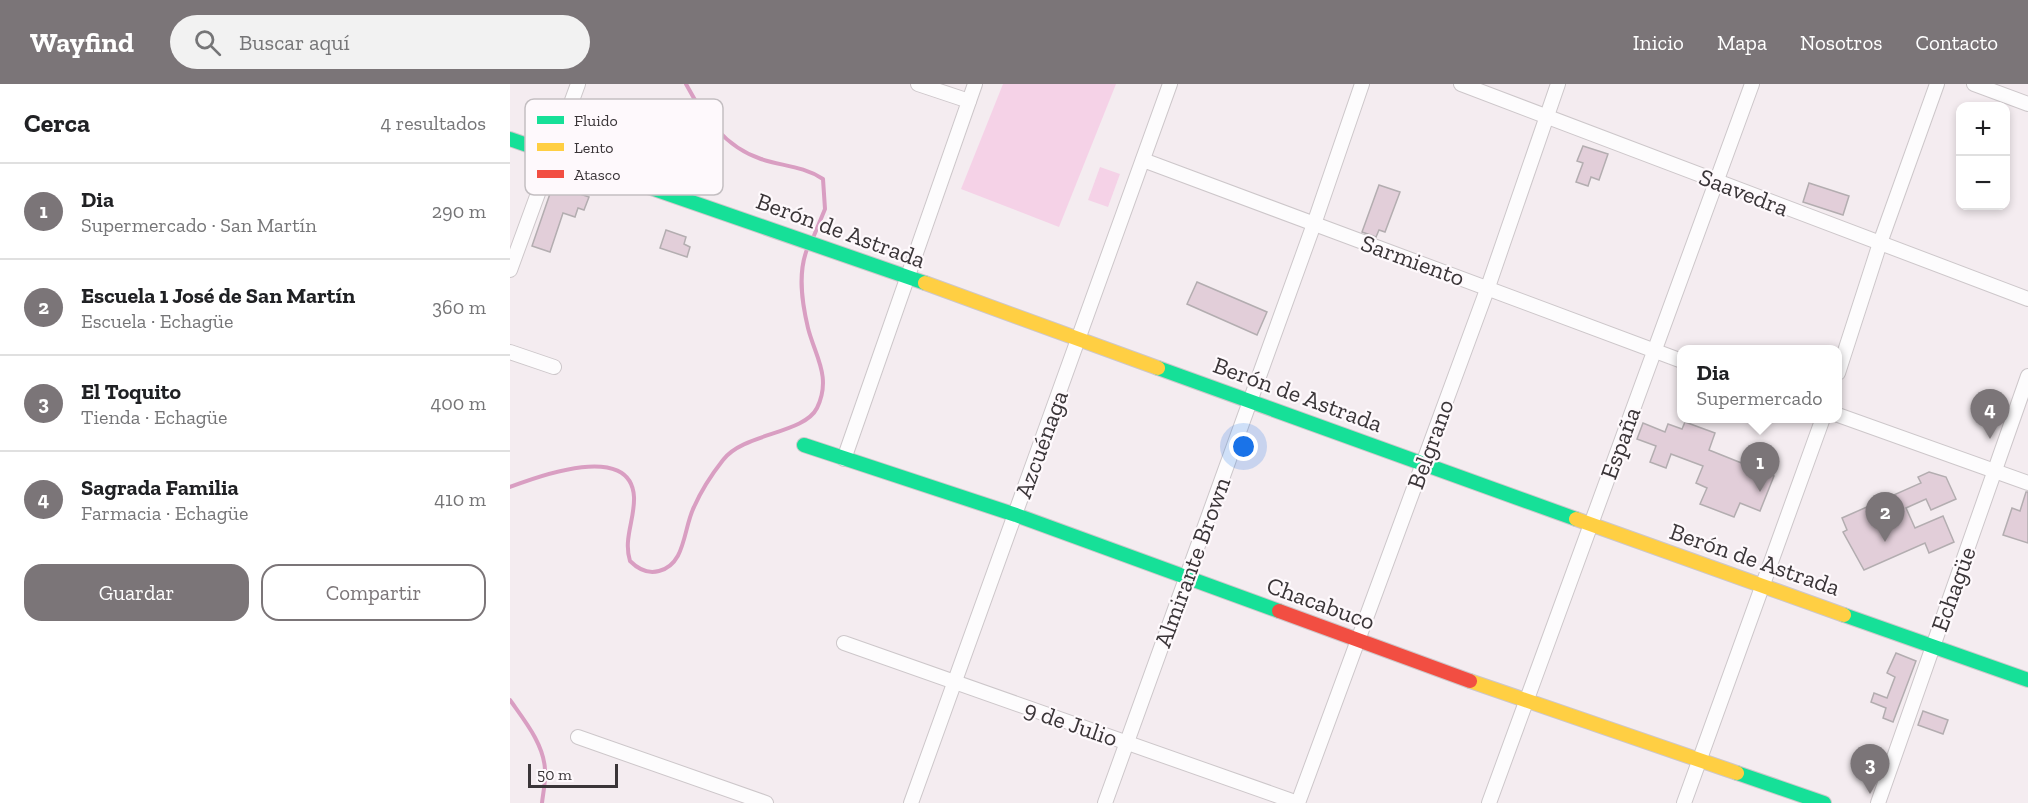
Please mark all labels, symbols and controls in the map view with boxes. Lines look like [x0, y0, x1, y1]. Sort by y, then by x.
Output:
search box [170, 15, 590, 69]
text: Wayfind [30, 26, 134, 59]
icon: search [191, 26, 224, 59]
text: Buscar aquí [239, 29, 350, 56]
text: Inicio [1633, 30, 1684, 55]
text: Mapa [1717, 30, 1767, 55]
text: Nosotros [1800, 30, 1882, 55]
text: Contacto [1915, 30, 1998, 55]
legend [525, 99, 723, 195]
map controls [1956, 102, 2010, 210]
button: + [1956, 102, 2010, 156]
text: Cerca [24, 107, 90, 139]
text: 4 resultados [381, 111, 486, 135]
text: Fluido [574, 111, 618, 130]
text: Lento [574, 138, 614, 157]
button: − [1956, 156, 2010, 210]
street label: Saavedra [1695, 162, 1793, 222]
text: Atasco [574, 165, 620, 184]
text: Dia [81, 186, 114, 213]
street label: Berón de Astrada [752, 186, 930, 274]
text: 1 [39, 199, 48, 223]
text: 290 m [432, 199, 486, 223]
text: Supermercado · San Martín [81, 213, 317, 237]
street label: Sarmiento [1357, 228, 1469, 292]
text: Escuela 1 José de San Martín [81, 282, 355, 309]
text: 2 [38, 295, 49, 319]
text: 360 m [432, 295, 486, 319]
text: Escuela · Echagüe [81, 309, 233, 333]
popup [1677, 345, 1842, 423]
street label: Berón de Astrada [1209, 350, 1387, 438]
text: Dia [1697, 359, 1730, 386]
text: El Toquito [81, 378, 181, 405]
street label: Azcuénaga [1008, 386, 1074, 502]
text: Supermercado [1697, 386, 1822, 410]
pin: 4 [1970, 390, 2010, 439]
text: 3 [38, 391, 49, 415]
text: 400 m [430, 391, 486, 415]
street label: Belgrano [1400, 395, 1460, 493]
street label: España [1594, 403, 1647, 483]
text: Tienda · Echagüe [81, 405, 227, 429]
your location [1229, 432, 1258, 461]
pin: 1 [1740, 442, 1780, 492]
street label: Almirante Brown [1148, 473, 1236, 651]
text: Sagrada Familia [81, 474, 239, 501]
text: 4 [38, 487, 49, 511]
text: 410 m [434, 487, 486, 511]
pin: 2 [1866, 492, 1904, 542]
text: Farmacia · Echagüe [81, 501, 248, 525]
street label: Berón de Astrada [1666, 516, 1844, 602]
street label: Echagüe [1924, 543, 1982, 635]
button: Guardar [24, 564, 249, 621]
button: Compartir [261, 564, 486, 621]
street label: Chacabuco [1263, 570, 1379, 636]
street label: 9 de Julio [1020, 694, 1122, 752]
pin: 3 [1850, 744, 1890, 794]
scale bar [528, 761, 618, 788]
text: 50 m [537, 765, 572, 784]

